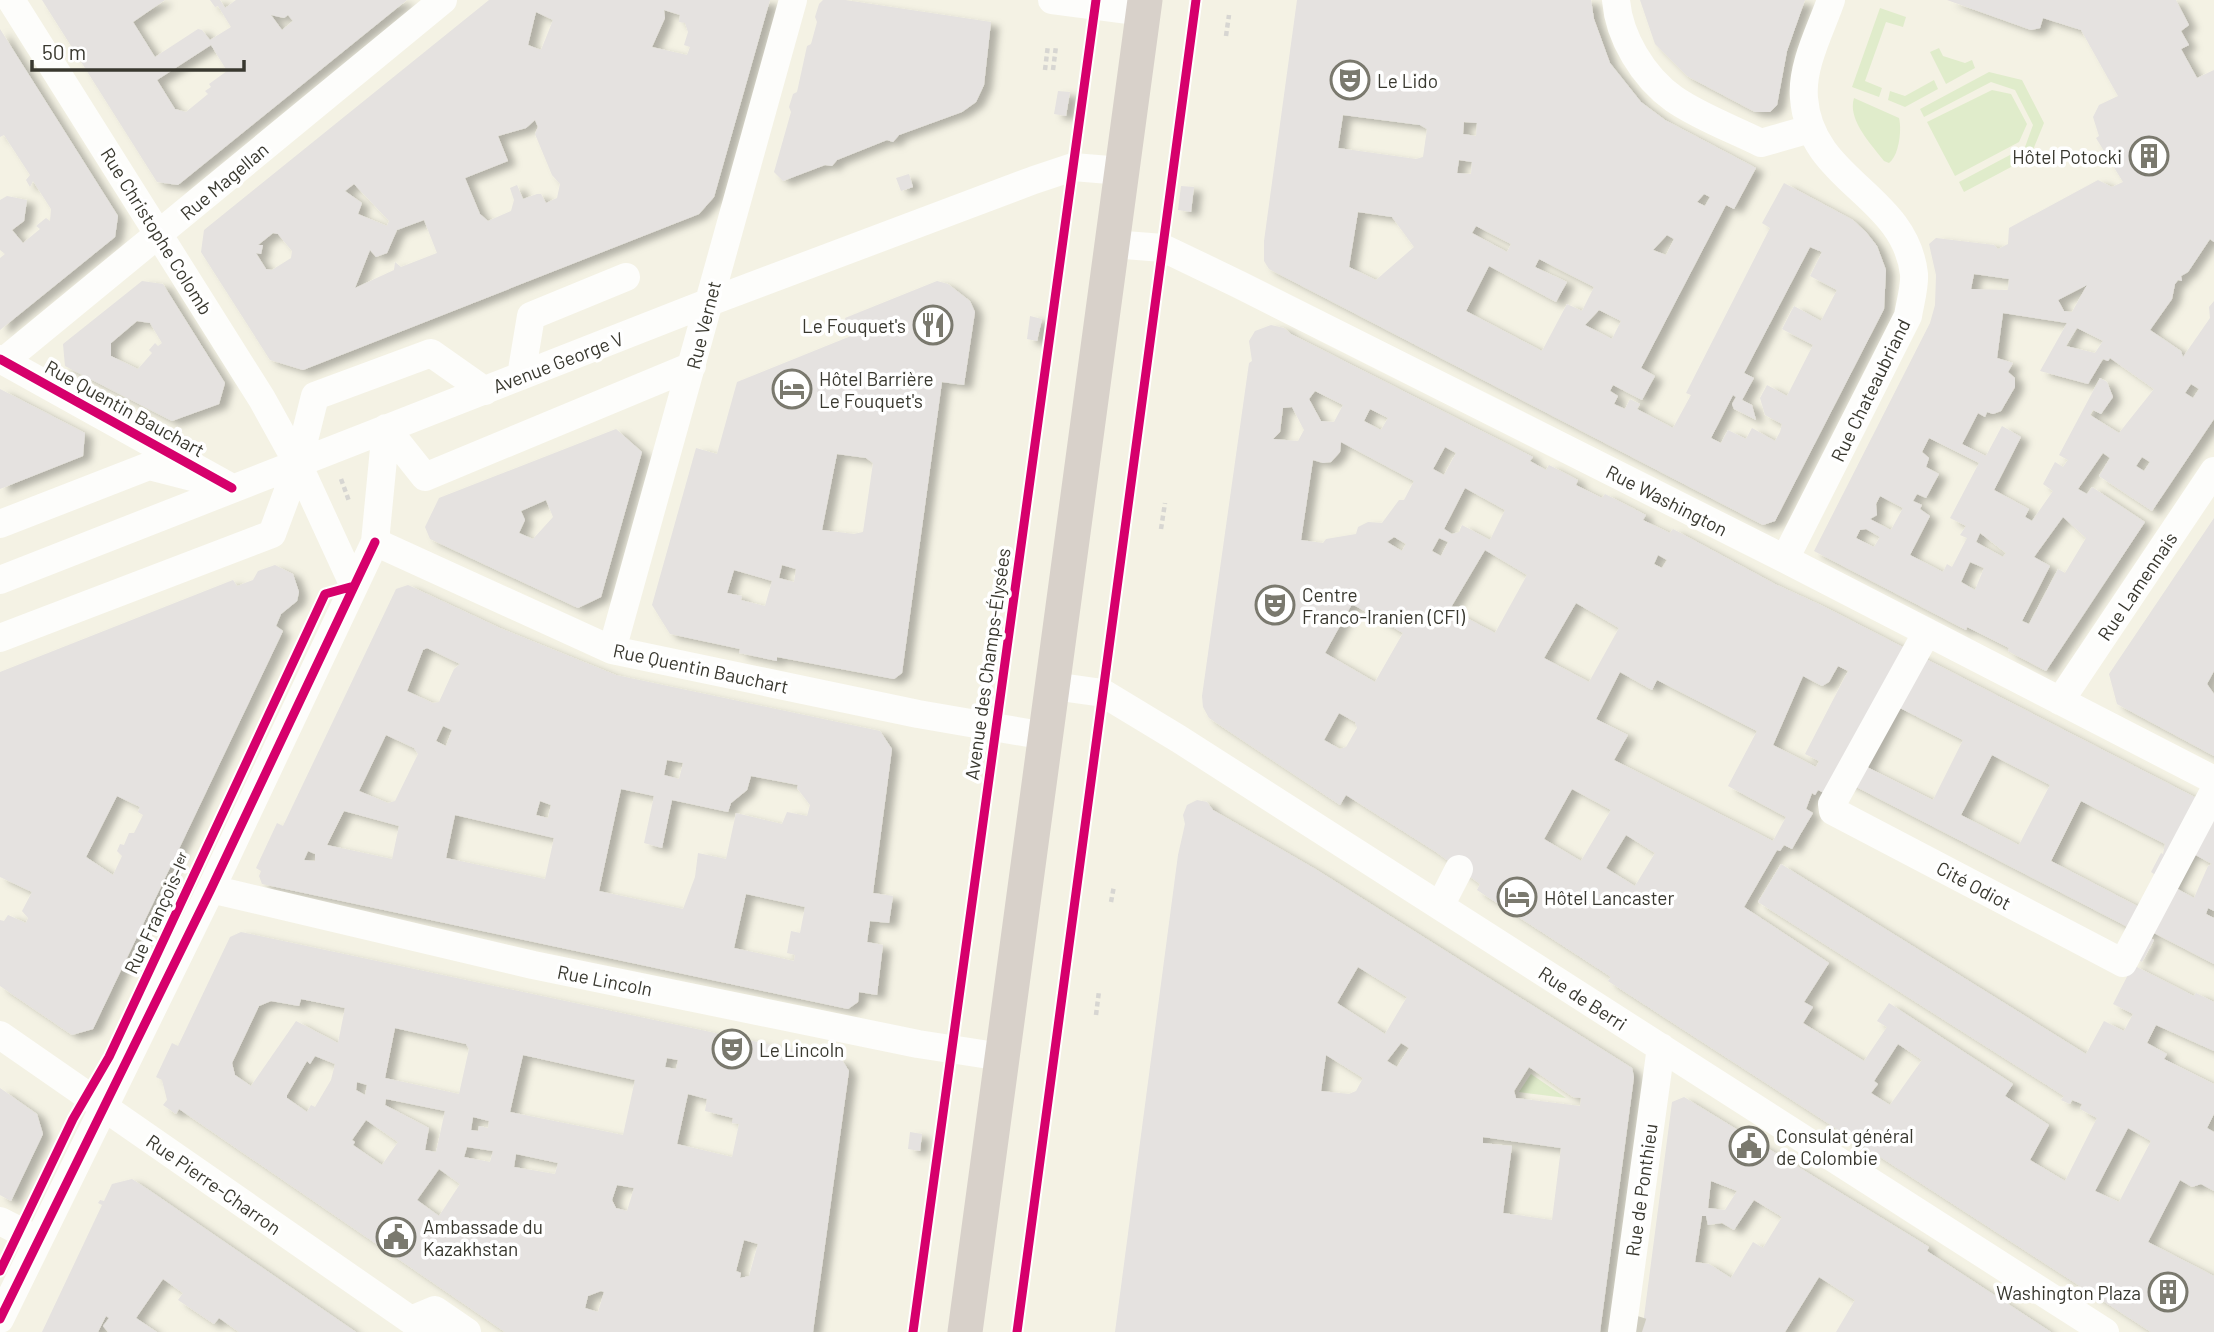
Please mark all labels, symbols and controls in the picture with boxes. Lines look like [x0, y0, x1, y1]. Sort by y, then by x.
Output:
scale bar [32, 28, 243, 72]
text: 50 m [42, 39, 86, 64]
theatre icon: Le Lido [1329, 59, 1371, 101]
place label: Le Lido [1377, 69, 1438, 92]
building icon: Hôtel Potocki [2128, 135, 2170, 177]
street label: Rue Magellan [175, 137, 273, 225]
street label: Rue Christophe Colomb [96, 143, 218, 319]
place label: Hôtel Potocki [2012, 145, 2122, 168]
street label: Rue Vernet [681, 279, 725, 371]
restaurant icon: Le Fouquet's [912, 304, 954, 346]
place label: Le Fouquet's [802, 314, 906, 337]
street label: Rue Chateaubriand [1825, 315, 1915, 465]
street label: Avenue George V [489, 326, 627, 398]
street label: Rue Quentin Bauchart [41, 355, 209, 461]
place label: Hôtel Barrière Le Fouquet's [819, 367, 934, 412]
hotel icon: Hôtel Barrière Le Fouquet's [771, 368, 813, 410]
street label: Rue Washington [1602, 460, 1732, 540]
street label: Rue Lamennais [2092, 527, 2182, 645]
street label: Avenue des Champs-Élysées [959, 546, 1015, 782]
place label: Centre Franco-Iranien (CFI) [1302, 583, 1466, 628]
theatre icon: Centre Franco-Iranien (CFI) [1254, 584, 1296, 626]
street label: Rue Quentin Bauchart [611, 638, 791, 698]
street label: Rue François-Iᵉʳ [119, 848, 195, 977]
street label: Cité Odiot [1933, 856, 2015, 914]
hotel icon: Hôtel Lancaster [1496, 876, 1538, 918]
place label: Hôtel Lancaster [1544, 886, 1675, 909]
street label: Rue Lincoln [556, 960, 654, 1000]
street label: Rue de Berri [1534, 961, 1632, 1035]
theatre icon: Le Lincoln [711, 1028, 753, 1070]
place label: Le Lincoln [759, 1038, 844, 1061]
street label: Rue de Ponthieu [1620, 1122, 1662, 1258]
place label: Consulat général de Colombie [1776, 1124, 1914, 1169]
public building icon: Consulat général de Colombie [1728, 1125, 1770, 1167]
street label: Rue Pierre-Charron [142, 1129, 286, 1239]
place label: Ambassade du Kazakhstan [423, 1215, 543, 1260]
public building icon: Ambassade du Kazakhstan [375, 1216, 417, 1258]
building icon: Washington Plaza [2147, 1271, 2189, 1313]
place label: Washington Plaza [1996, 1281, 2141, 1304]

